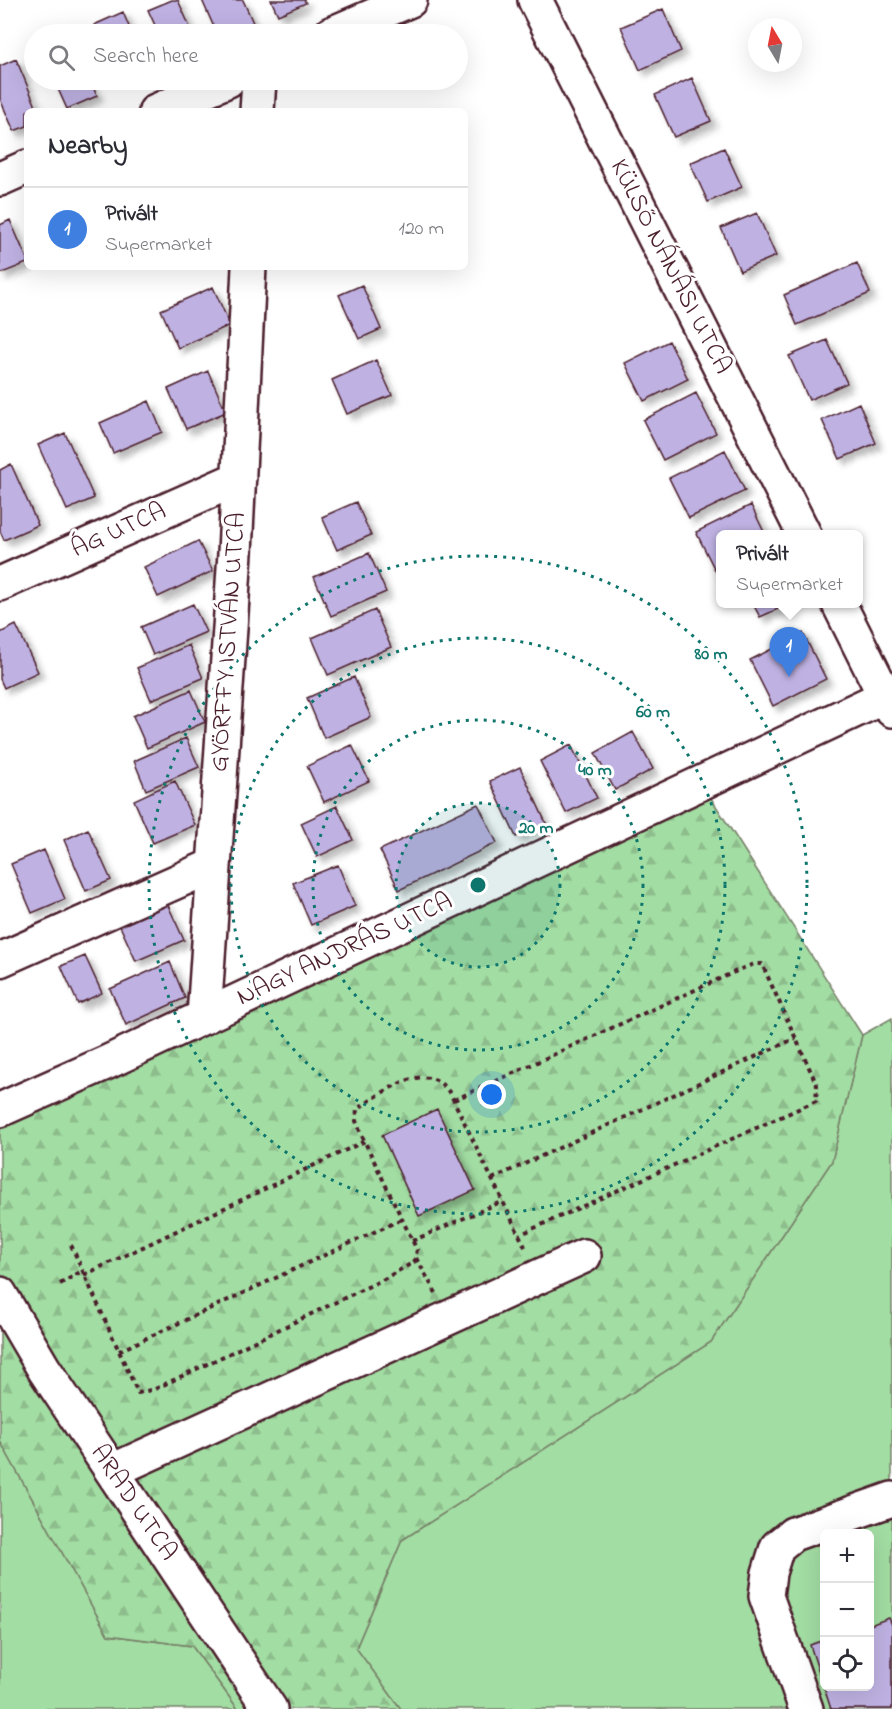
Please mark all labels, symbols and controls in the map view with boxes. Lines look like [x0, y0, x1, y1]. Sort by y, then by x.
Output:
north arrow [748, 18, 802, 72]
search box [24, 24, 468, 90]
icon: search [45, 41, 78, 74]
text: Search here [93, 41, 198, 73]
text: Nearby [48, 128, 127, 166]
street label: KÜLSŐ NÁNÁSI UTCA [599, 153, 741, 381]
text: Privált [105, 199, 158, 231]
text: 1 [64, 215, 71, 244]
text: 120 m [399, 215, 444, 244]
text: Supermarket [105, 231, 212, 260]
street label: ÁG UTCA [65, 493, 173, 569]
street label: GYÖRFFY ISTVÁN UTCA [201, 511, 257, 773]
popup [716, 530, 863, 608]
text: Privált [736, 539, 789, 571]
text: Supermarket [736, 571, 843, 600]
pin: 1 [770, 628, 808, 677]
text: 80 m [694, 642, 728, 668]
text: 60 m [636, 700, 670, 726]
text: 40 m [578, 758, 612, 784]
text: 20 m [517, 816, 554, 842]
centre of rings [468, 875, 488, 895]
street label: NAGY ANDRÁS UTCA [231, 883, 459, 1017]
your location [477, 1080, 506, 1109]
street label: ARAD UTCA [80, 1437, 186, 1569]
map controls [820, 1529, 874, 1691]
button: + [820, 1529, 874, 1583]
button: − [820, 1583, 874, 1637]
button: locate [820, 1637, 874, 1691]

